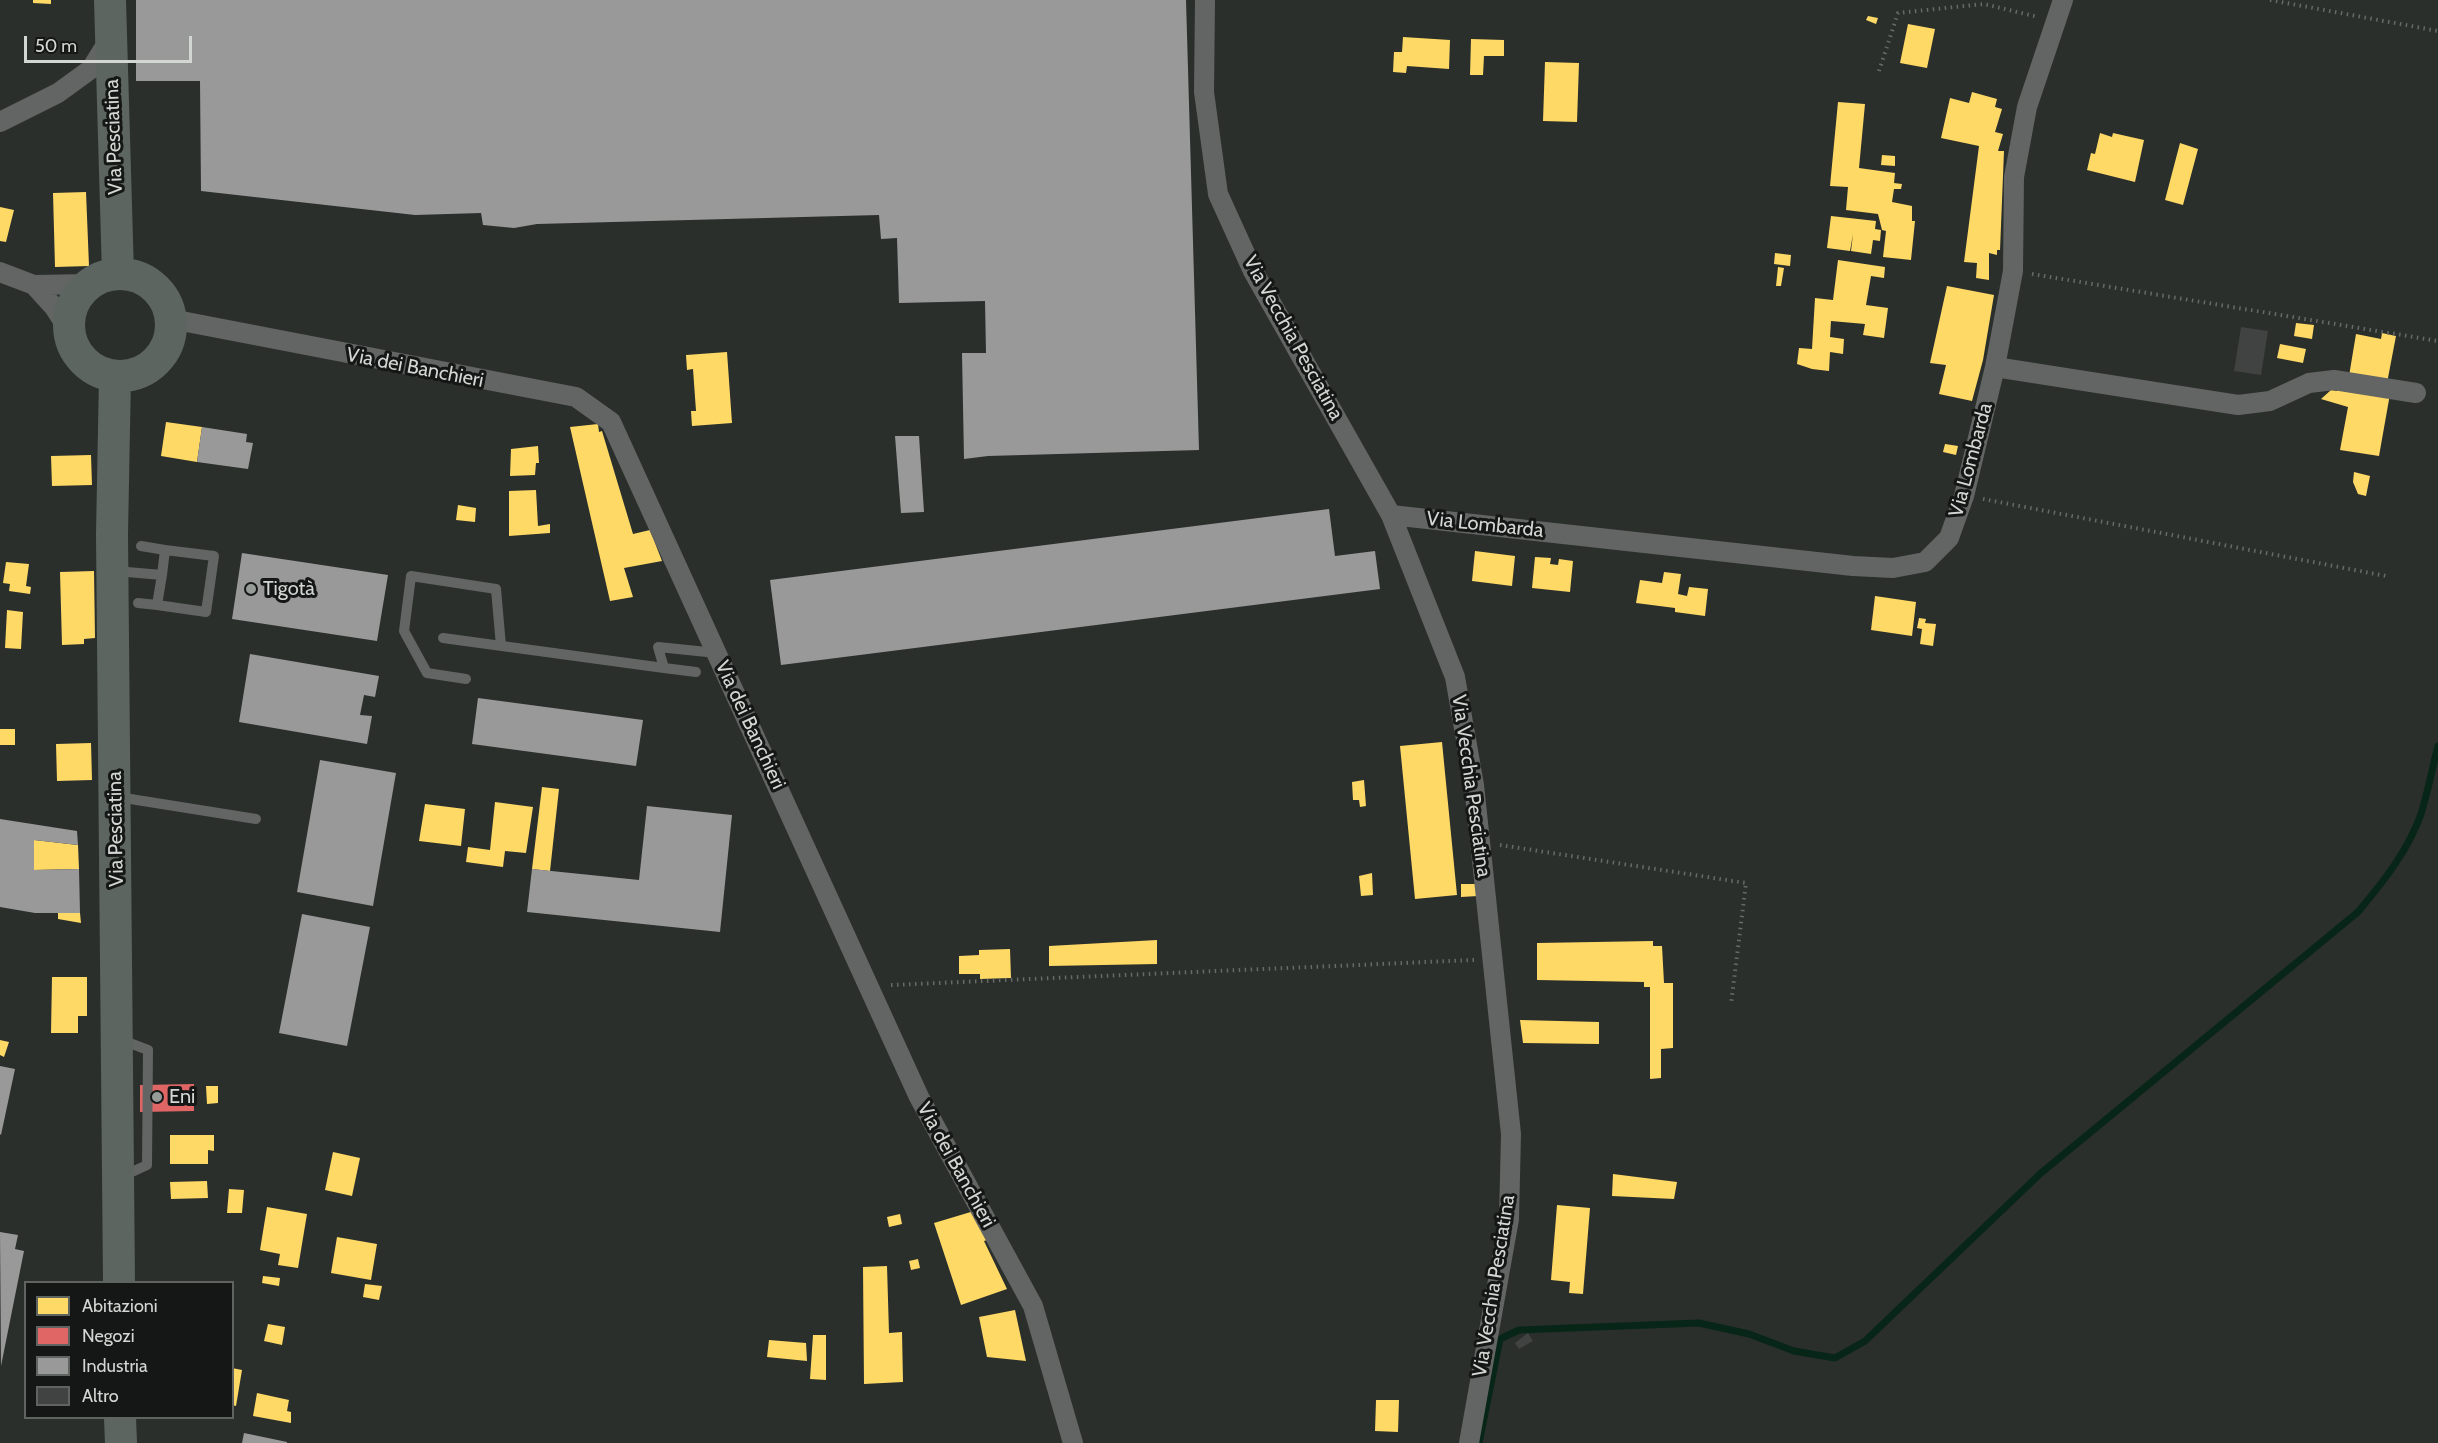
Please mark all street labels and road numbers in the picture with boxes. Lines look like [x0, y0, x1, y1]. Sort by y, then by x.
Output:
street label: Via Pesciatina [100, 79, 128, 195]
street label: Via Vecchia Pesciatina [1238, 252, 1348, 424]
street label: Via dei Banchieri [344, 343, 486, 393]
street label: Via Lombarda [1944, 400, 1998, 520]
street label: Via Lombarda [1425, 507, 1545, 543]
street label: Via dei Banchieri [710, 657, 790, 793]
street label: Via Vecchia Pesciatina [1446, 693, 1496, 879]
street label: Via Pesciatina [103, 771, 129, 887]
street label: Via dei Banchieri [912, 1098, 1000, 1232]
street label: Via Vecchia Pesciatina [1468, 1193, 1520, 1379]

